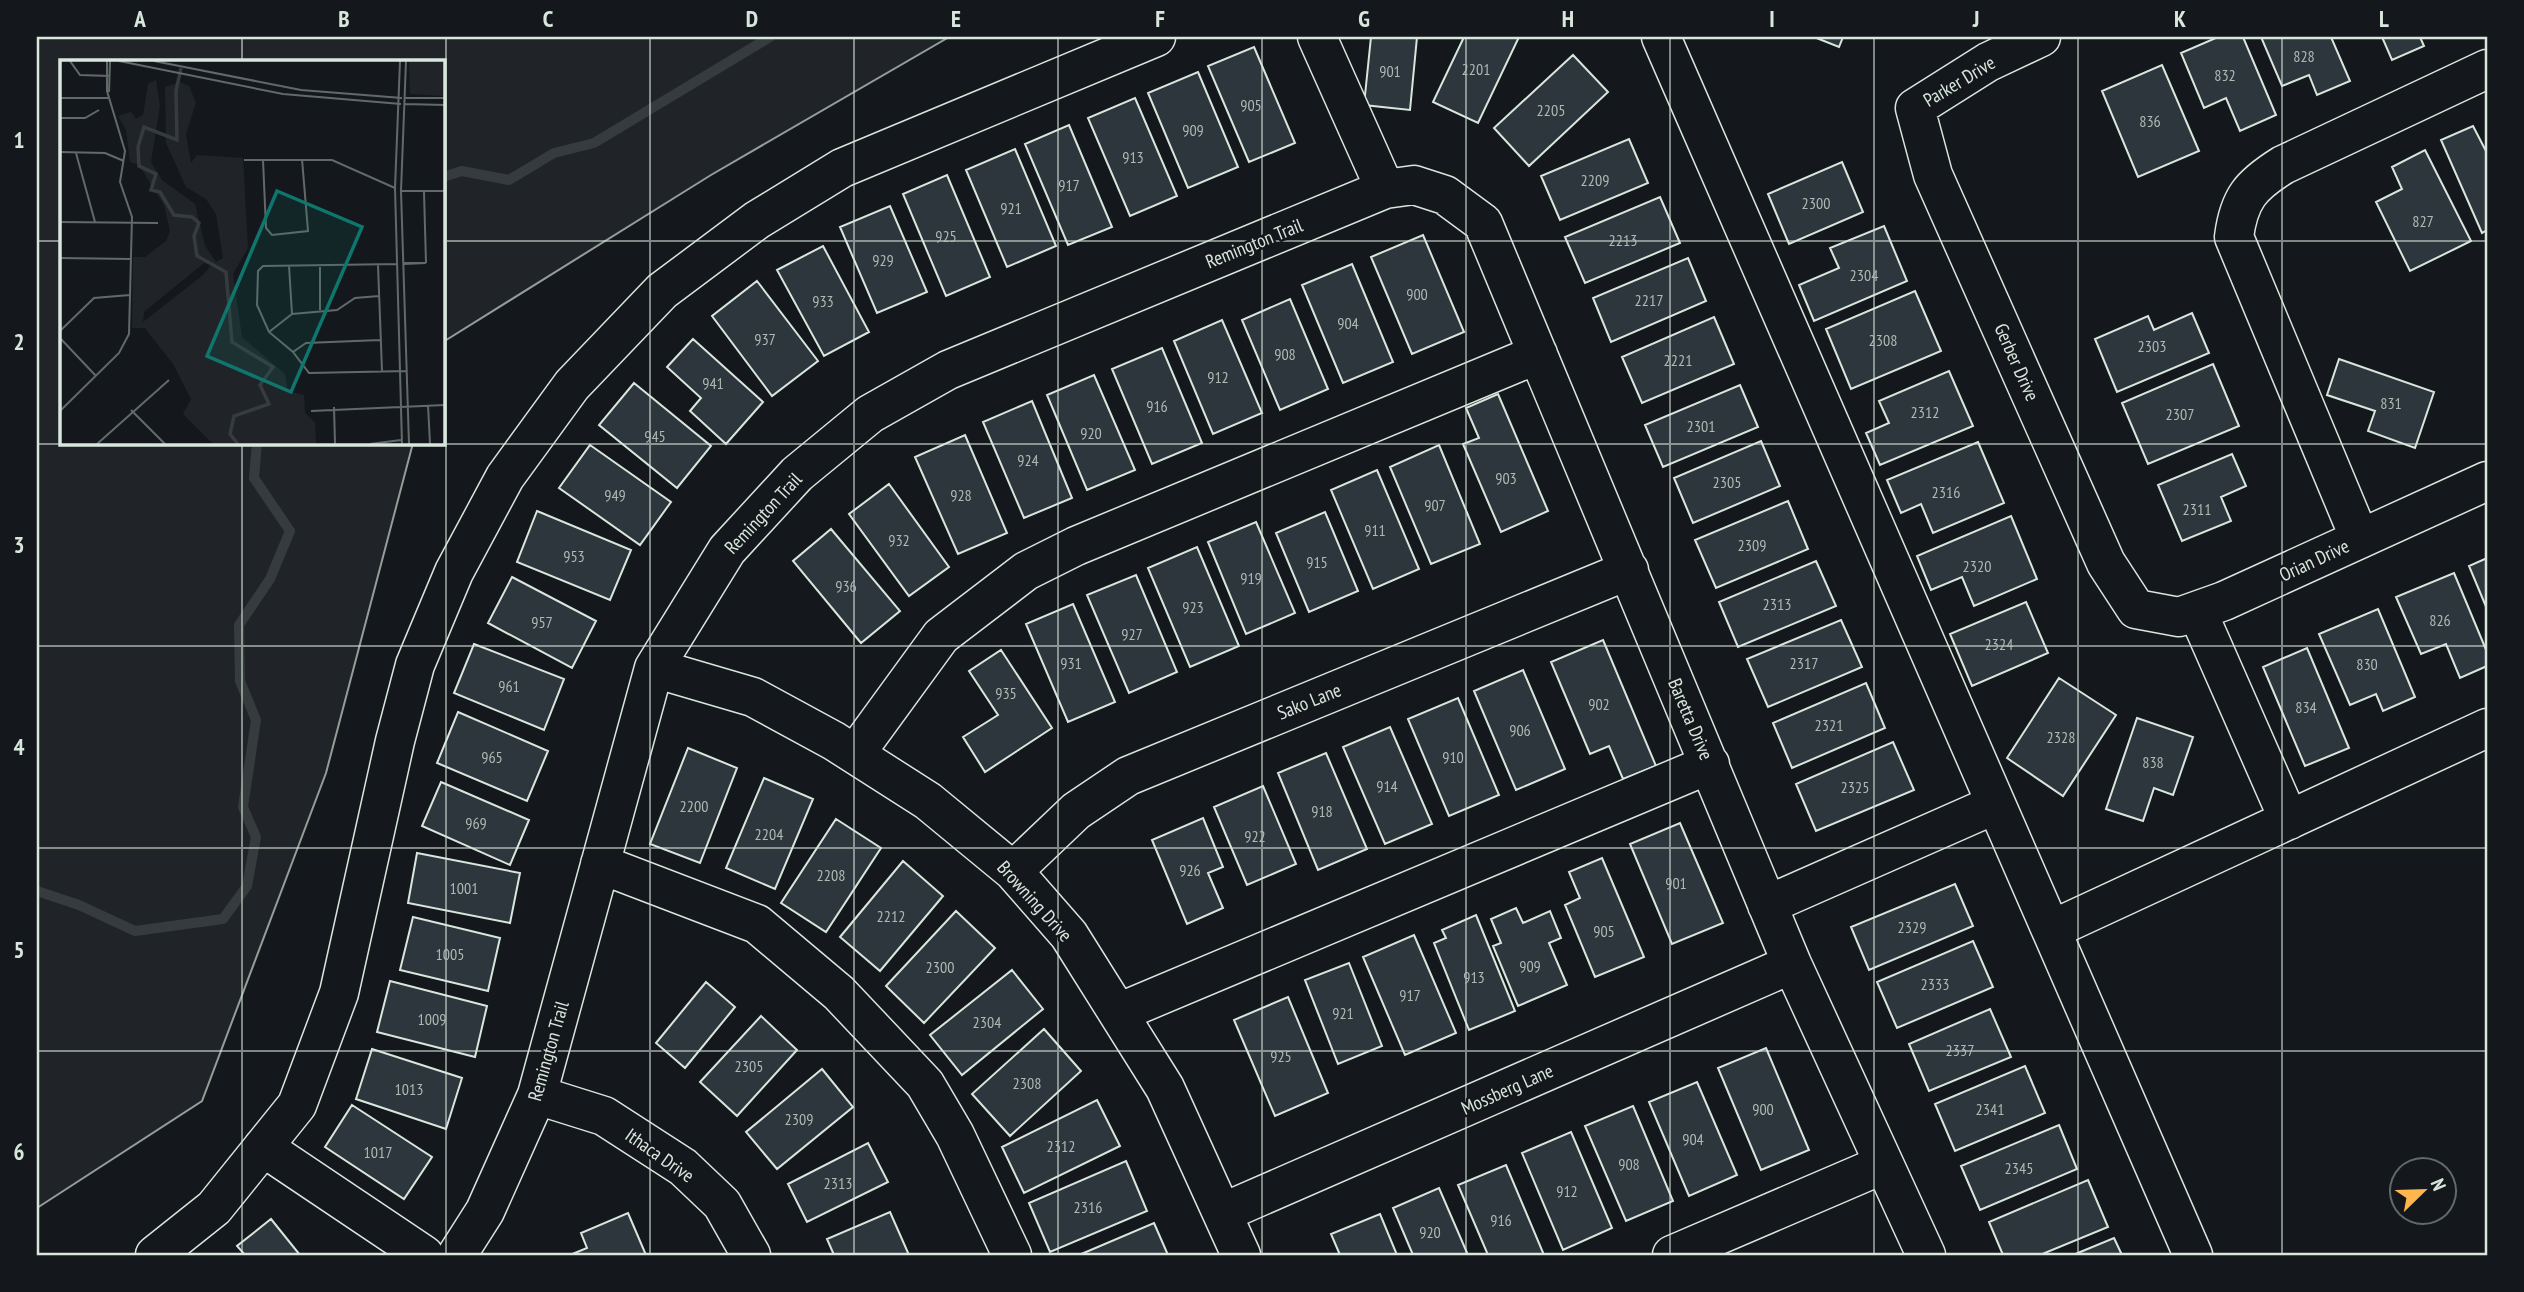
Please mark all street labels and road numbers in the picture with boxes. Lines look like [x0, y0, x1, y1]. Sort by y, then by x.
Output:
street label: Parker Drive [1919, 50, 1999, 112]
street label: Remington Trail [1202, 212, 1307, 273]
street label: Gerber Drive [1989, 320, 2045, 405]
street label: Remington Trail [719, 467, 807, 559]
street label: Orian Drive [2275, 533, 2353, 587]
street label: Baretta Drive [1663, 675, 1719, 763]
street label: Sako Lane [1274, 677, 1344, 725]
street label: Browning Drive [992, 855, 1078, 947]
street label: Remington Trail [522, 998, 574, 1104]
street label: Mossberg Lane [1457, 1058, 1557, 1120]
street label: Ithaca Drive [621, 1123, 699, 1187]

